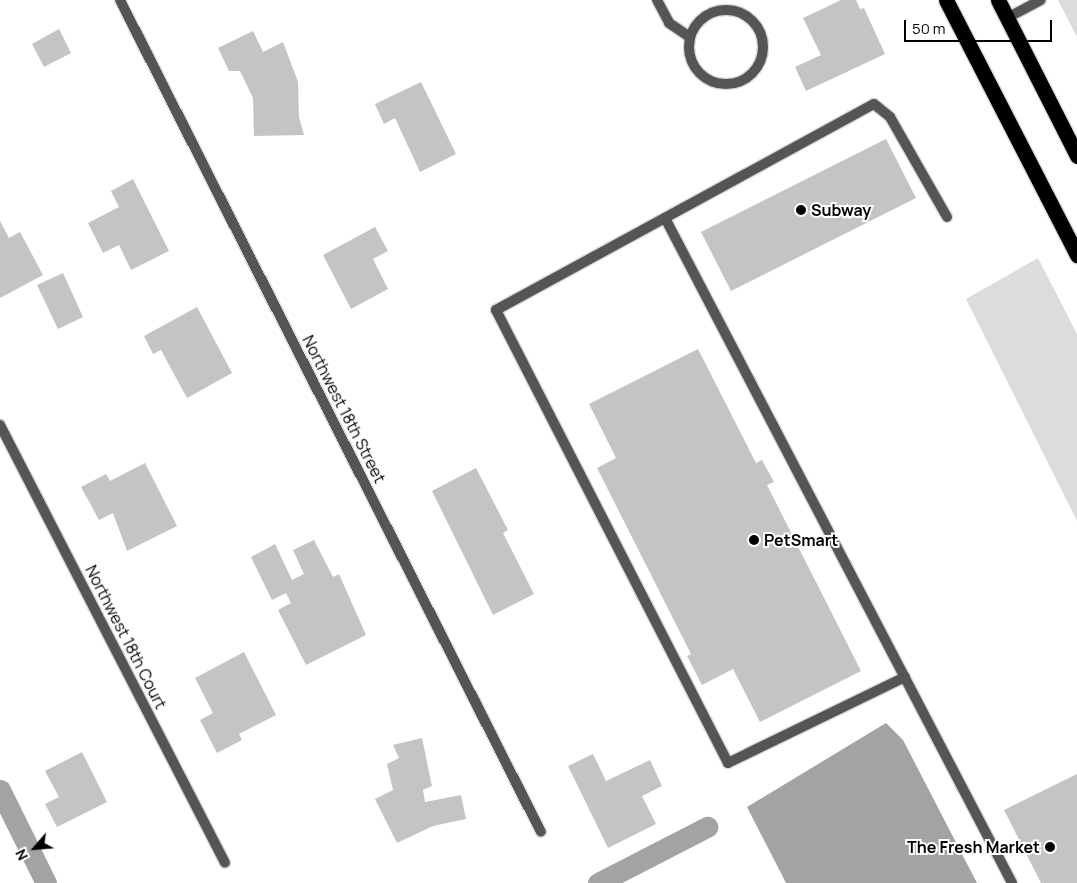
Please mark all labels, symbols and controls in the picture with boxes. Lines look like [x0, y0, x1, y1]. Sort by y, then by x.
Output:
scale bar [907, 10, 1054, 42]
text: 50 m [912, 18, 946, 39]
place label: Subway [811, 200, 871, 220]
marker: Subway [795, 204, 807, 216]
street label: Northwest 18th Street [298, 332, 390, 486]
place label: PetSmart [764, 530, 838, 550]
marker: PetSmart [748, 534, 760, 546]
street label: Northwest 18th Court [81, 562, 171, 712]
north arrow [10, 823, 60, 873]
place label: The Fresh Market [907, 837, 1040, 857]
marker: The Fresh Market [1044, 841, 1056, 853]
text: N [10, 846, 32, 864]

